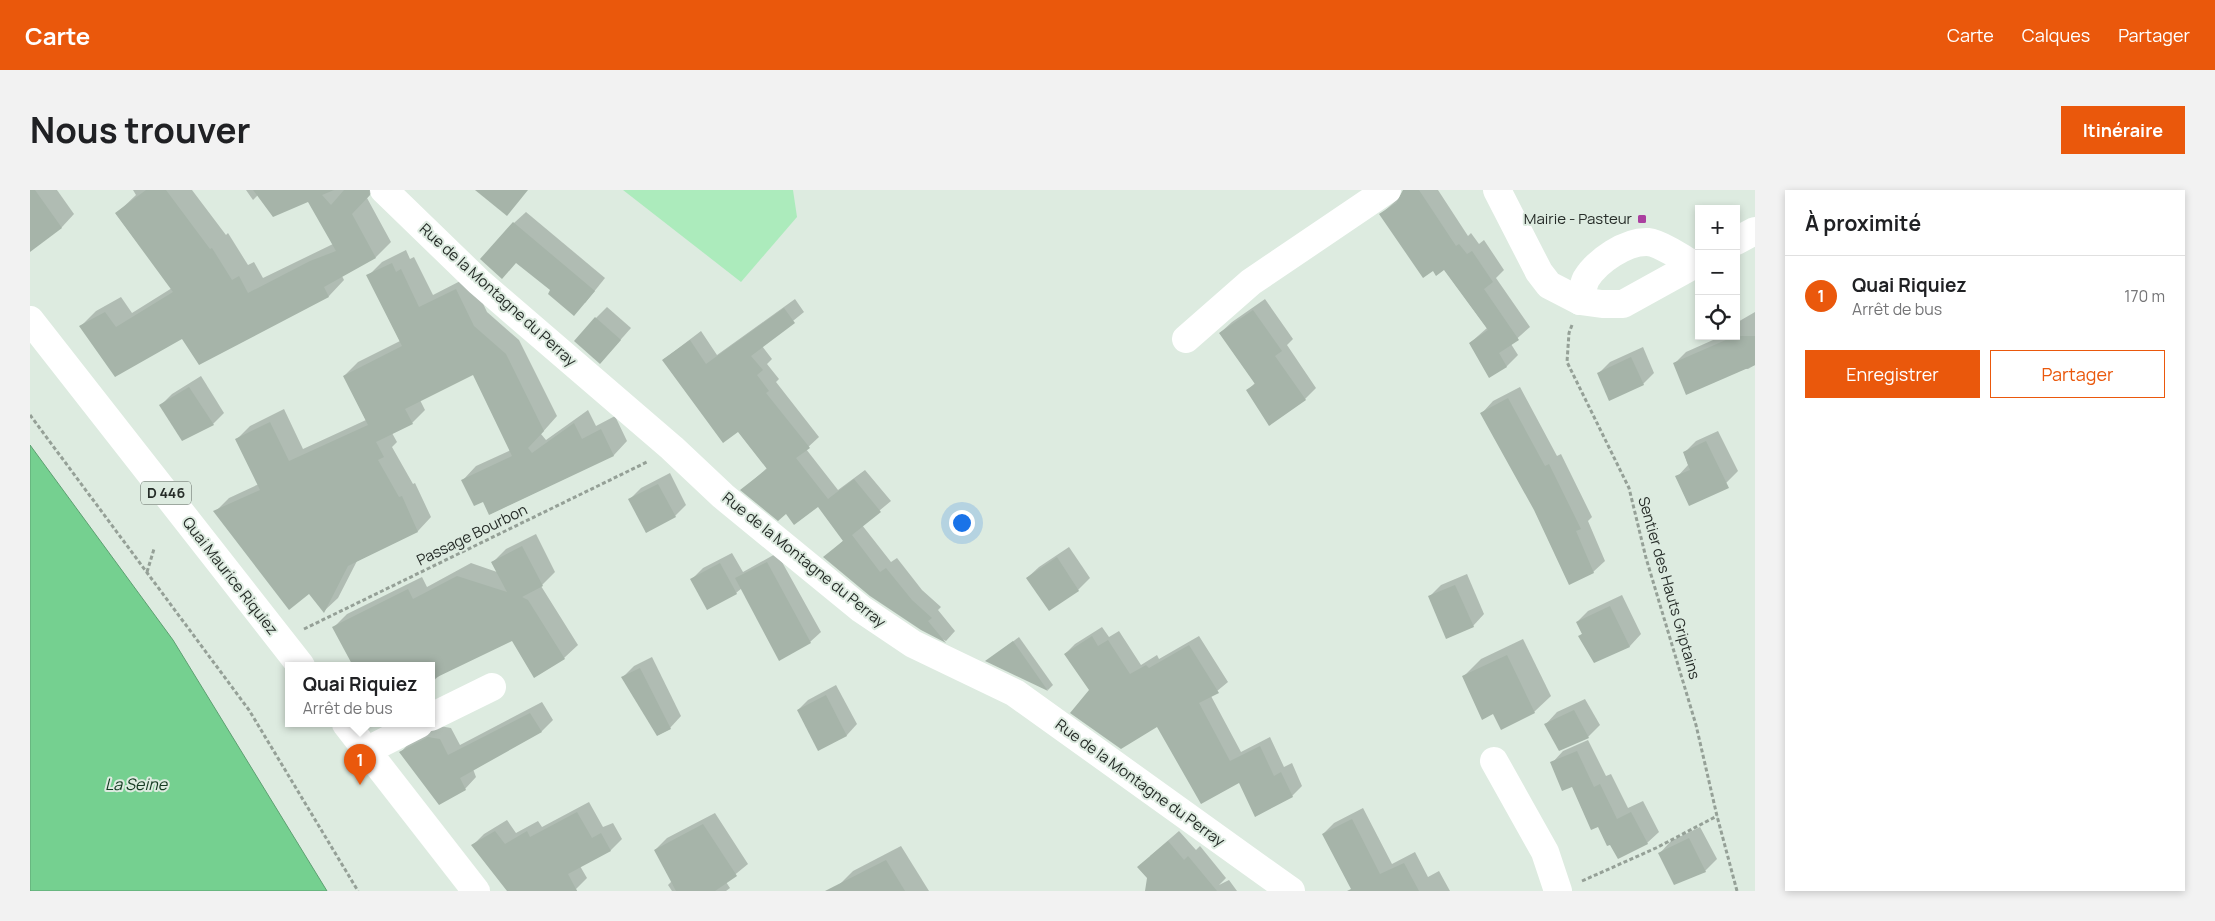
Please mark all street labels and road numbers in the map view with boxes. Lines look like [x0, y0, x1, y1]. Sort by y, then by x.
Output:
street label: Rue de la Montagne du Perray [415, 218, 582, 371]
road number: D 446 [141, 482, 191, 504]
street label: Rue de la Montagne du Perray [718, 487, 891, 632]
street label: Sentier des Hauts Griptains [1633, 494, 1706, 682]
street label: Passage Bourbon [413, 499, 531, 570]
street label: Quai Maurice Riquiez [178, 512, 283, 639]
street label: Rue de la Montagne du Perray [1051, 714, 1229, 851]

